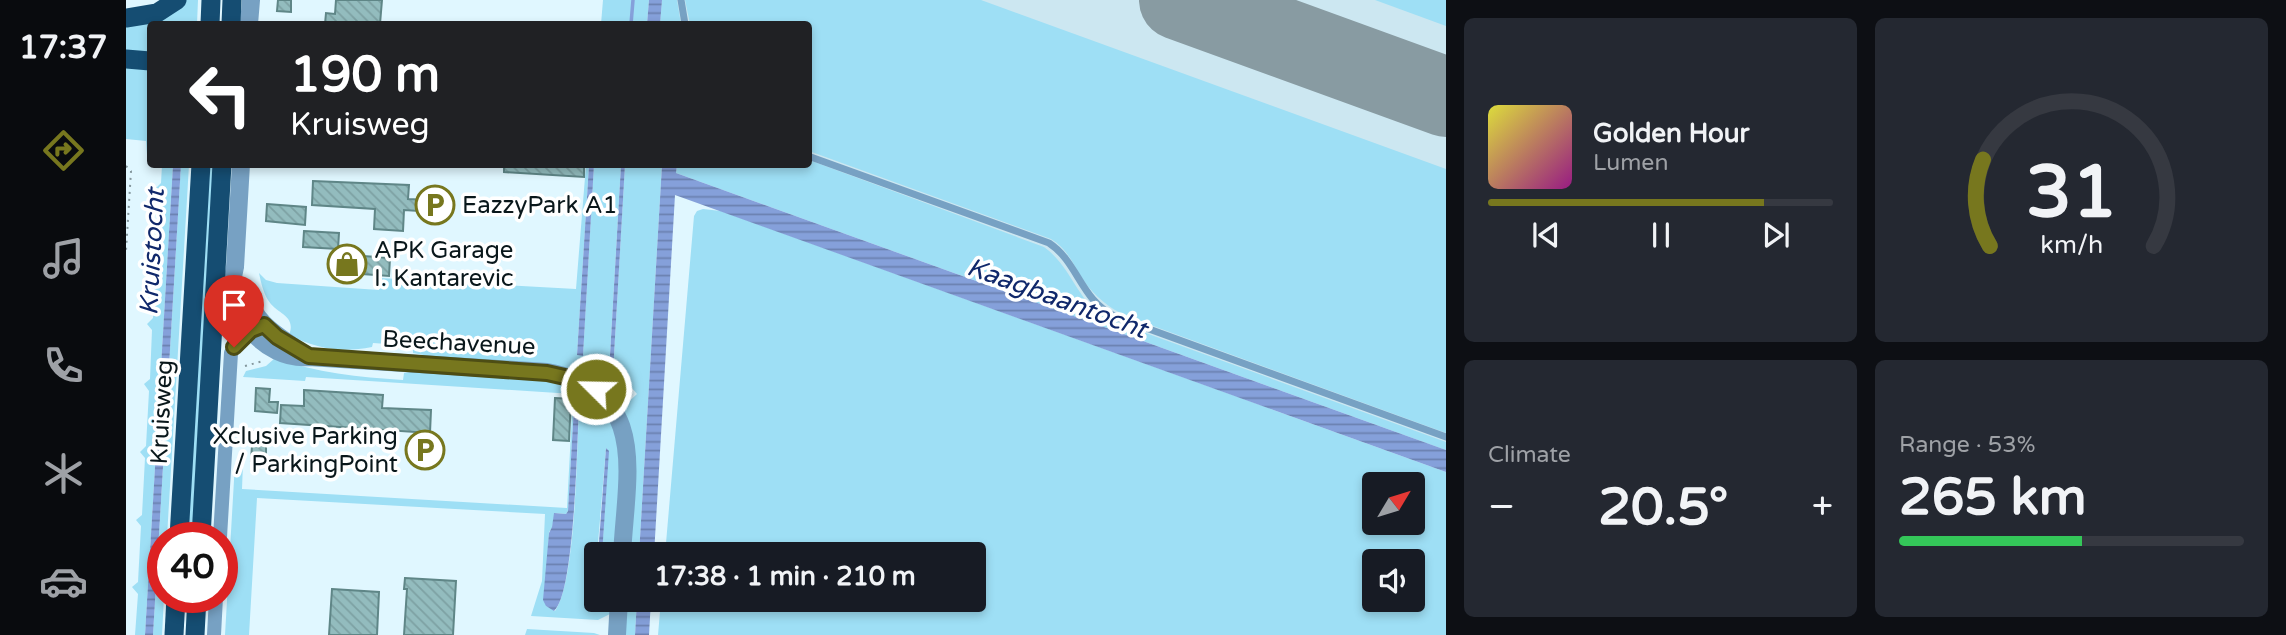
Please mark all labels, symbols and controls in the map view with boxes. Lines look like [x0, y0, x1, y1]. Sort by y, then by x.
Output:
text: 17:37 [19, 29, 107, 67]
text: 190 m [290, 46, 440, 105]
icon: left [175, 49, 266, 140]
text: Kruisweg [290, 106, 430, 144]
text: Golden Hour [1593, 118, 1750, 149]
icon: directions [39, 126, 88, 175]
text: Lumen [1593, 149, 1668, 177]
text: 31 [2026, 149, 2117, 237]
parking icon: EazzyPark A1 [414, 184, 456, 226]
water label: Kruistocht [133, 185, 171, 316]
place label: EazzyPark A1 [462, 191, 618, 220]
icon: previous [1527, 216, 1565, 254]
icon: pause [1642, 216, 1680, 254]
icon: next [1757, 216, 1795, 254]
text: km/h [2040, 230, 2103, 260]
icon: music [39, 234, 88, 283]
place label: APK Garage I. Kantarevic [374, 236, 514, 293]
shop icon: APK Garage I. Kantarevic [326, 243, 368, 285]
water label: Kaagbaantocht [963, 251, 1154, 346]
pin [204, 275, 264, 347]
icon: arrive [215, 286, 253, 324]
street label: Beechavenue [382, 325, 536, 361]
icon: phone [39, 341, 88, 390]
position arrow [559, 352, 633, 426]
street label: Kruisweg [145, 359, 179, 465]
place label: Xclusive Parking / ParkingPoint [213, 422, 398, 479]
parking icon: Xclusive Parking / ParkingPoint [404, 429, 446, 471]
text: Range · 53% [1899, 431, 2035, 459]
text: Climate [1488, 441, 1571, 469]
icon: climate [39, 449, 88, 498]
text: 265 km [1899, 466, 2087, 529]
north arrow [1362, 472, 1424, 536]
map controls [1362, 472, 1425, 612]
text: 20.5° [1598, 476, 1728, 539]
text: − [1488, 484, 1515, 530]
text: + [1812, 484, 1833, 530]
speed limit sign: 40 [147, 522, 238, 613]
button: sound [1362, 549, 1425, 612]
icon: car [39, 557, 88, 606]
text: 17:38 · 1 min · 210 m [654, 561, 916, 592]

